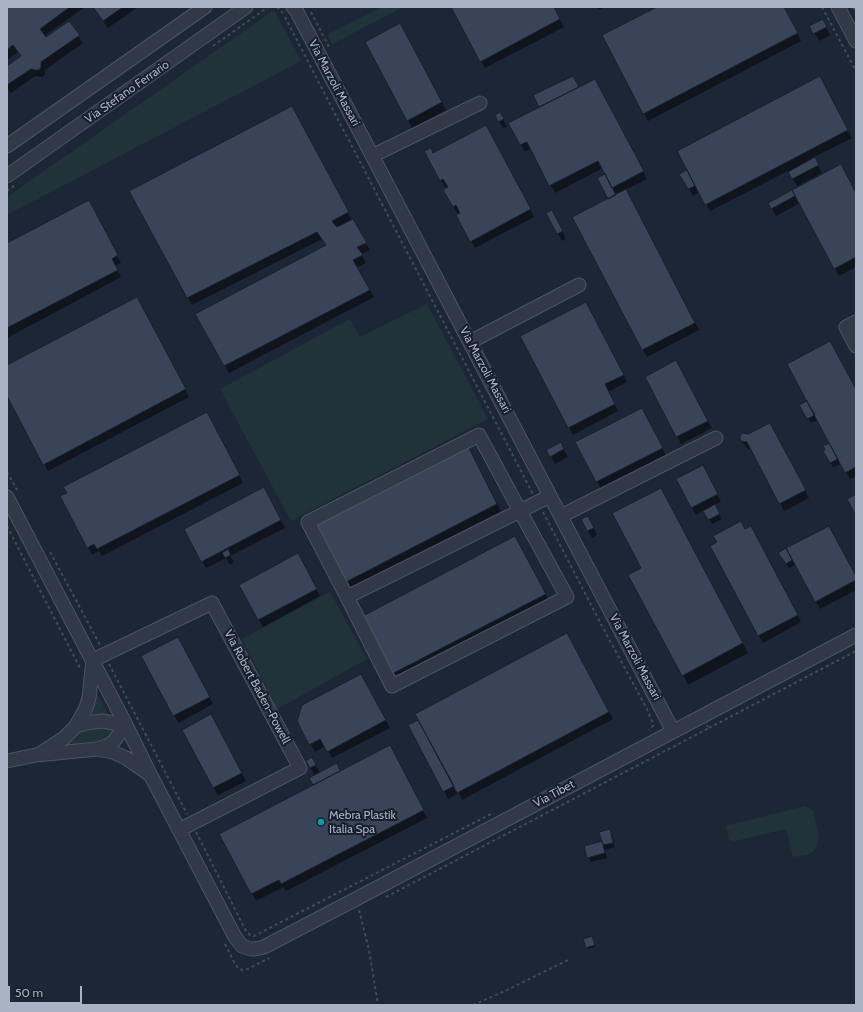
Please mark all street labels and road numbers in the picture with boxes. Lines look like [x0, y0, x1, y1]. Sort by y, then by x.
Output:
street label: Via Marzoli Massari [305, 37, 363, 129]
street label: Via Stefano Ferrario [82, 58, 172, 126]
street label: Via Marzoli Massari [456, 324, 514, 416]
street label: Via Marzoli Massari [606, 611, 664, 703]
street label: Via Robert Baden-Powell [221, 628, 293, 746]
street label: Via Tibet [531, 777, 577, 811]

